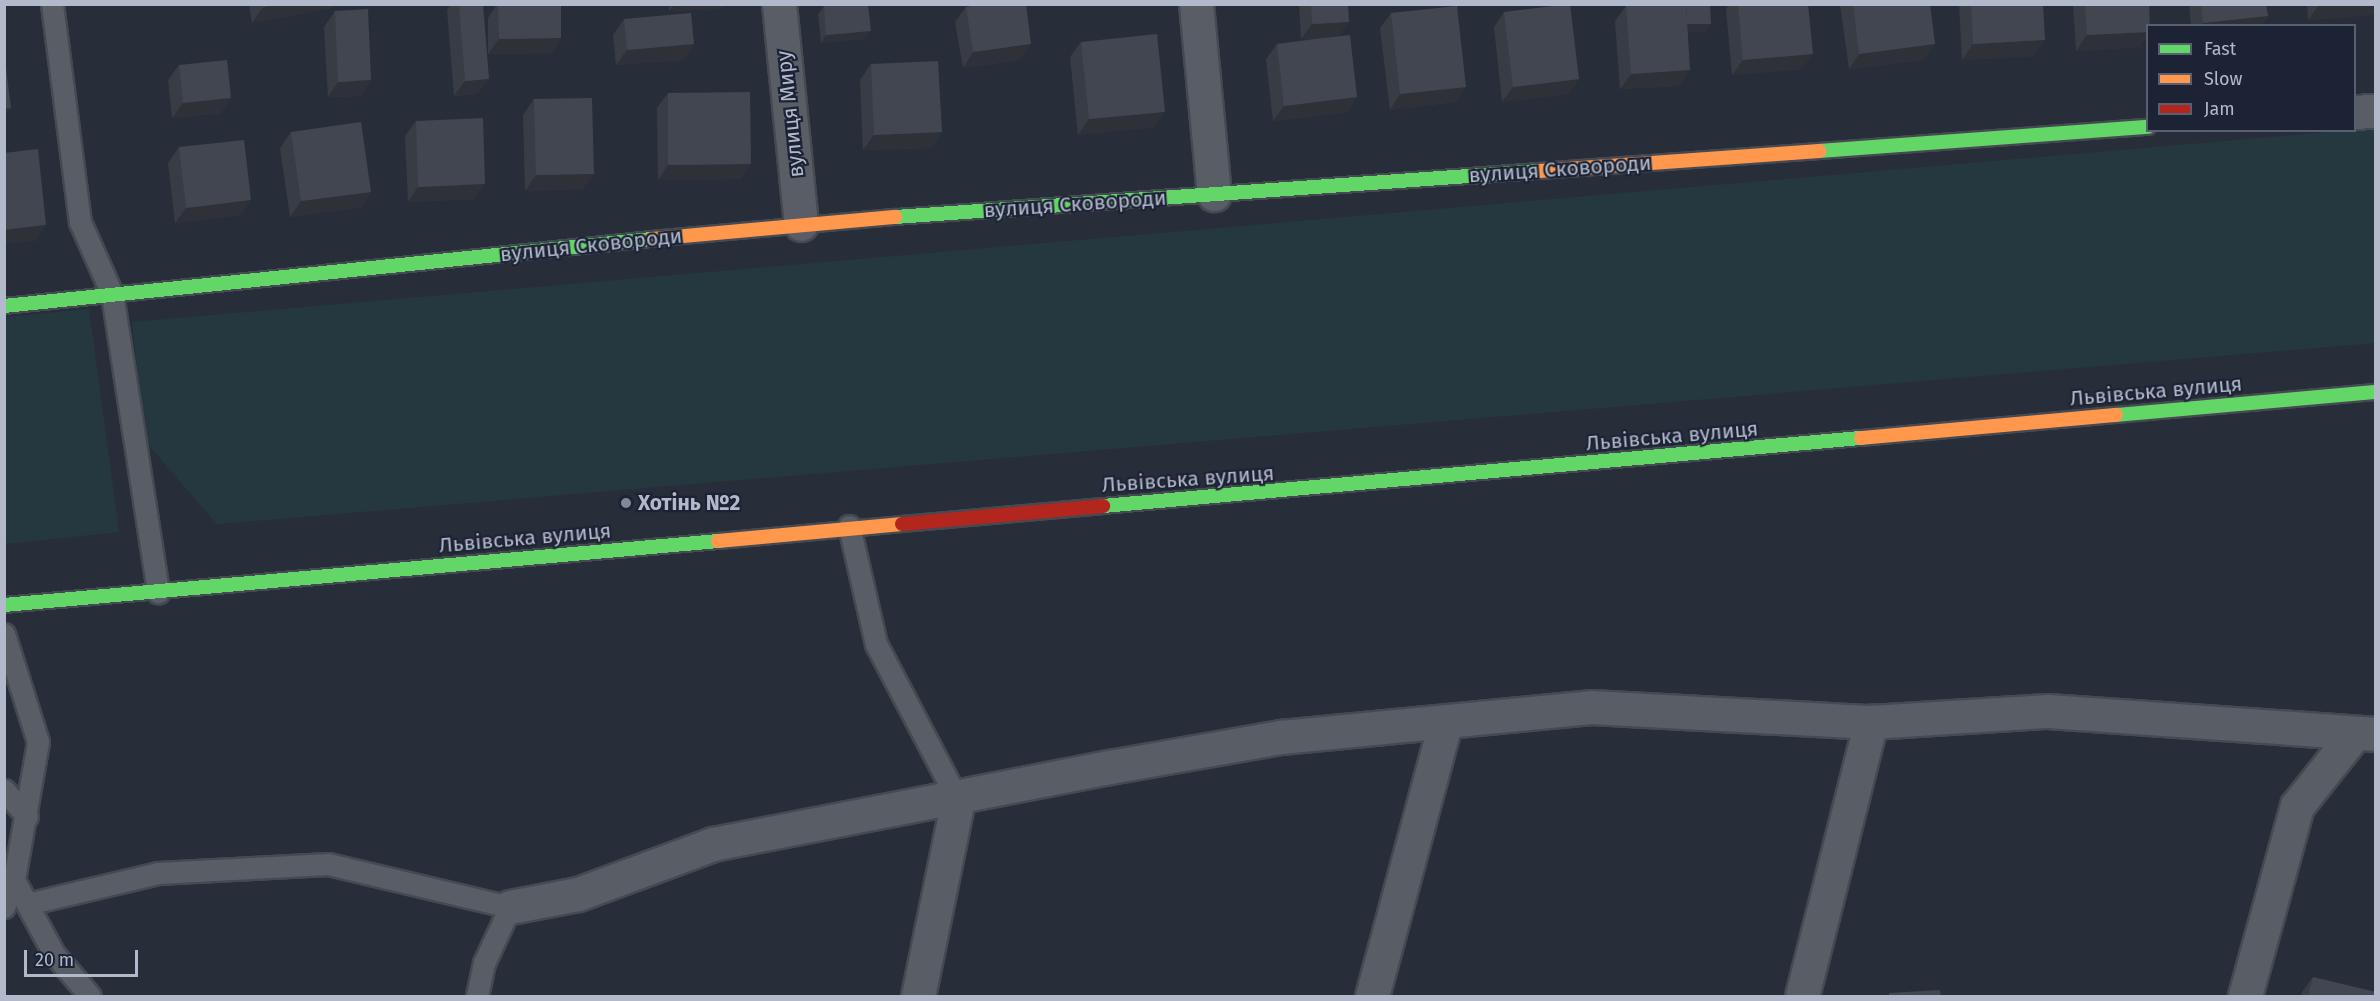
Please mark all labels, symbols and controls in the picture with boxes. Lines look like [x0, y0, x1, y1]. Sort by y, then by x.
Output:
legend [2146, 24, 2356, 132]
text: Fast [2204, 38, 2236, 60]
street label: вулиця Миру [771, 49, 809, 179]
text: Slow [2204, 68, 2242, 90]
text: Jam [2204, 98, 2235, 120]
street label: вулиця Сковороди [1468, 150, 1652, 188]
street label: вулиця Сковороди [983, 185, 1167, 223]
street label: вулиця Сковороди [499, 223, 683, 267]
street label: Львівська вулиця [2069, 371, 2243, 411]
street label: Львівська вулиця [1585, 416, 1759, 456]
street label: Львівська вулиця [1101, 460, 1275, 498]
place label: Хотінь №2 [638, 490, 740, 516]
marker: Хотінь №2 [619, 496, 633, 510]
street label: Львівська вулиця [438, 518, 612, 558]
scale bar [27, 938, 141, 976]
text: 20 m [35, 949, 74, 971]

